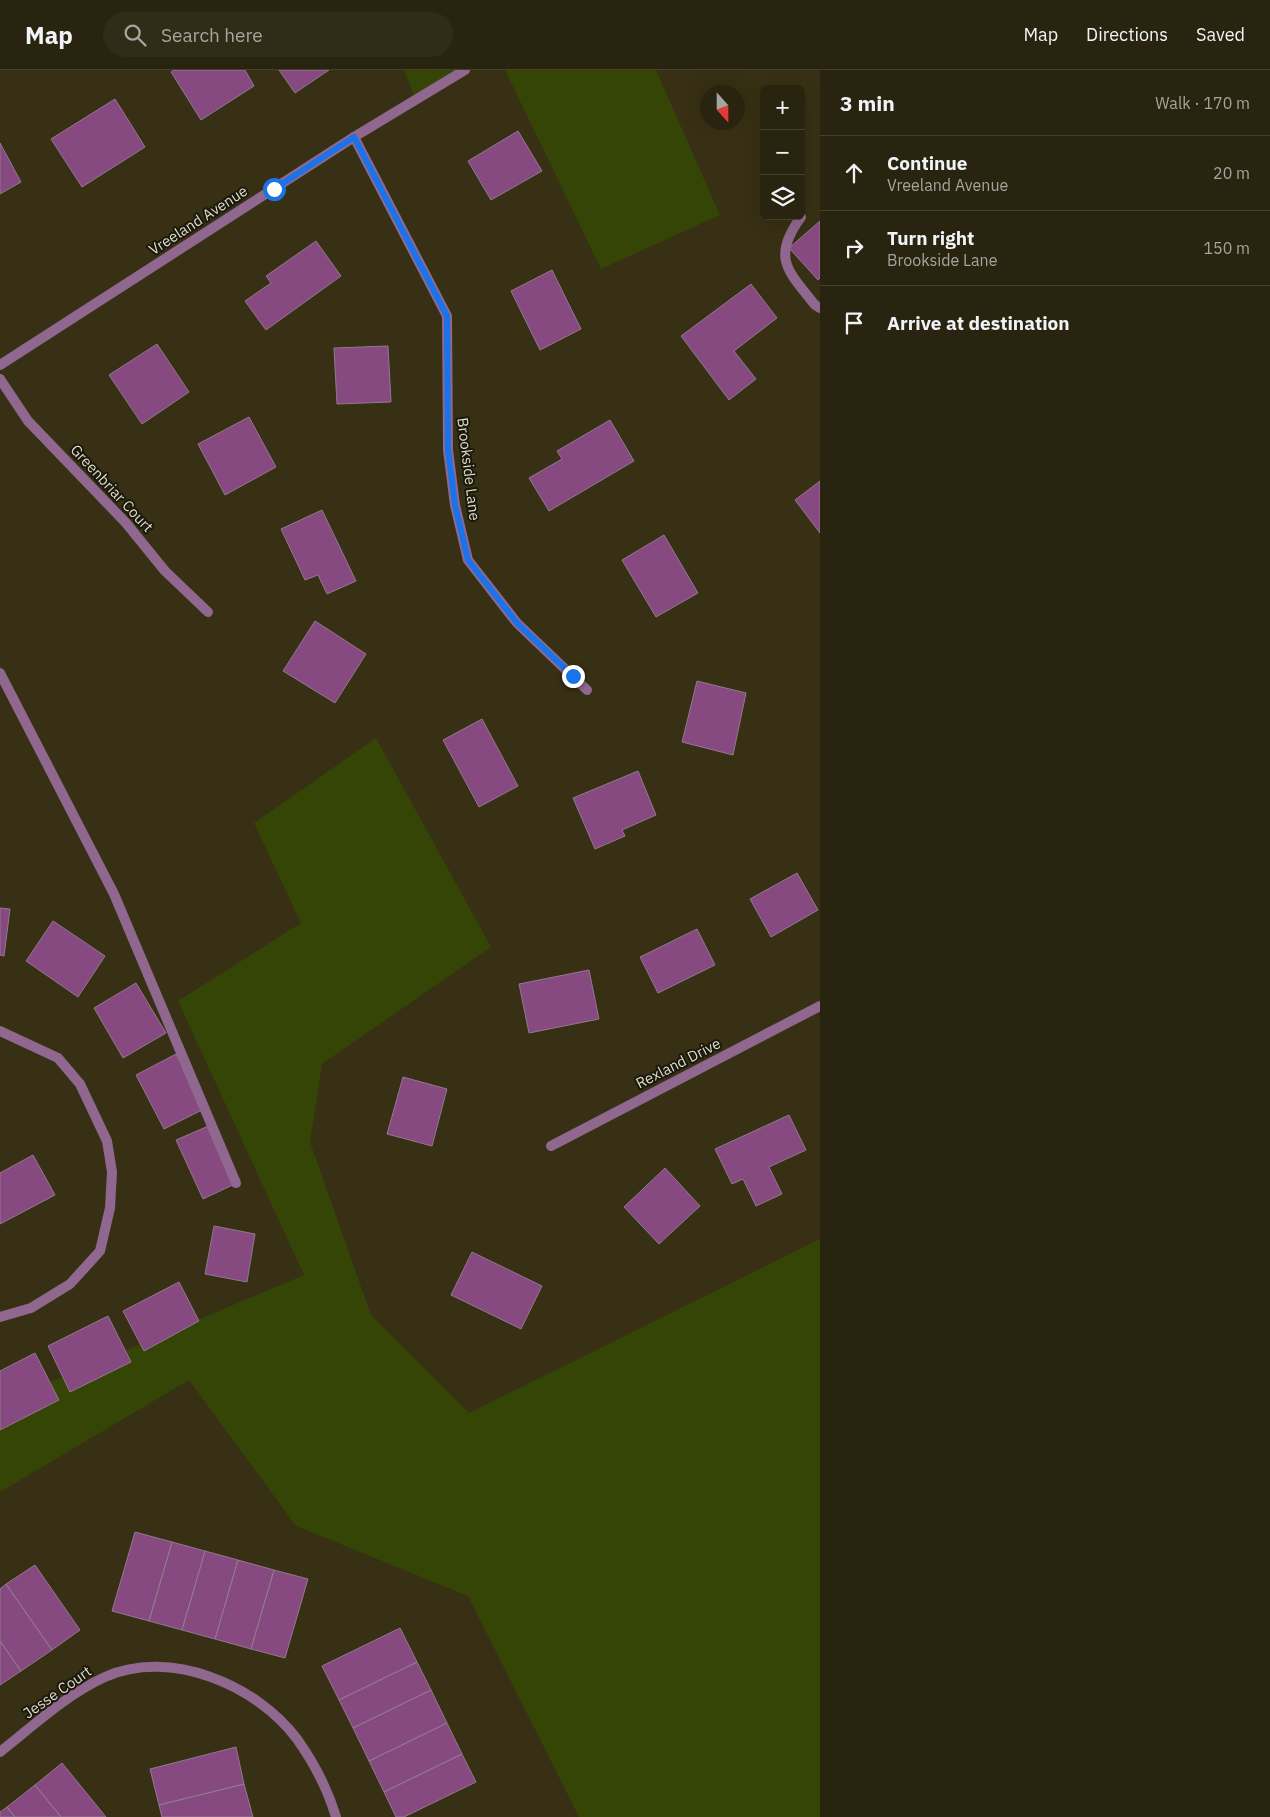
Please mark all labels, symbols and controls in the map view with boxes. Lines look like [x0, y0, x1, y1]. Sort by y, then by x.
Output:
search box [103, 12, 453, 57]
text: Map [25, 19, 73, 51]
icon: search [121, 21, 149, 49]
text: Search here [161, 23, 263, 47]
text: Map [1023, 23, 1058, 46]
text: Directions [1086, 23, 1168, 46]
text: Saved [1196, 23, 1245, 46]
north arrow [700, 85, 745, 130]
map controls [760, 85, 805, 220]
button: + [760, 85, 805, 130]
text: 3 min [840, 89, 895, 117]
text: Walk · 170 m [1155, 93, 1250, 113]
button: − [760, 130, 805, 175]
text: Continue [887, 151, 967, 175]
icon: ahead [840, 159, 868, 187]
text: 20 m [1213, 163, 1250, 183]
button: layers [760, 175, 805, 220]
text: Vreeland Avenue [887, 175, 1008, 195]
route start [263, 178, 286, 201]
street label: Vreeland Avenue [145, 181, 251, 259]
text: Turn right [887, 226, 974, 250]
icon: right [840, 234, 868, 262]
text: 150 m [1203, 238, 1250, 258]
text: Brookside Lane [887, 250, 997, 270]
icon: arrive [840, 309, 868, 337]
text: Arrive at destination [887, 311, 1070, 335]
street label: Brookside Lane [453, 416, 485, 522]
street label: Greenbriar Court [67, 440, 157, 536]
route end [562, 665, 585, 688]
street label: Rexland Drive [632, 1033, 724, 1093]
street label: Jesse Court [19, 1661, 95, 1723]

